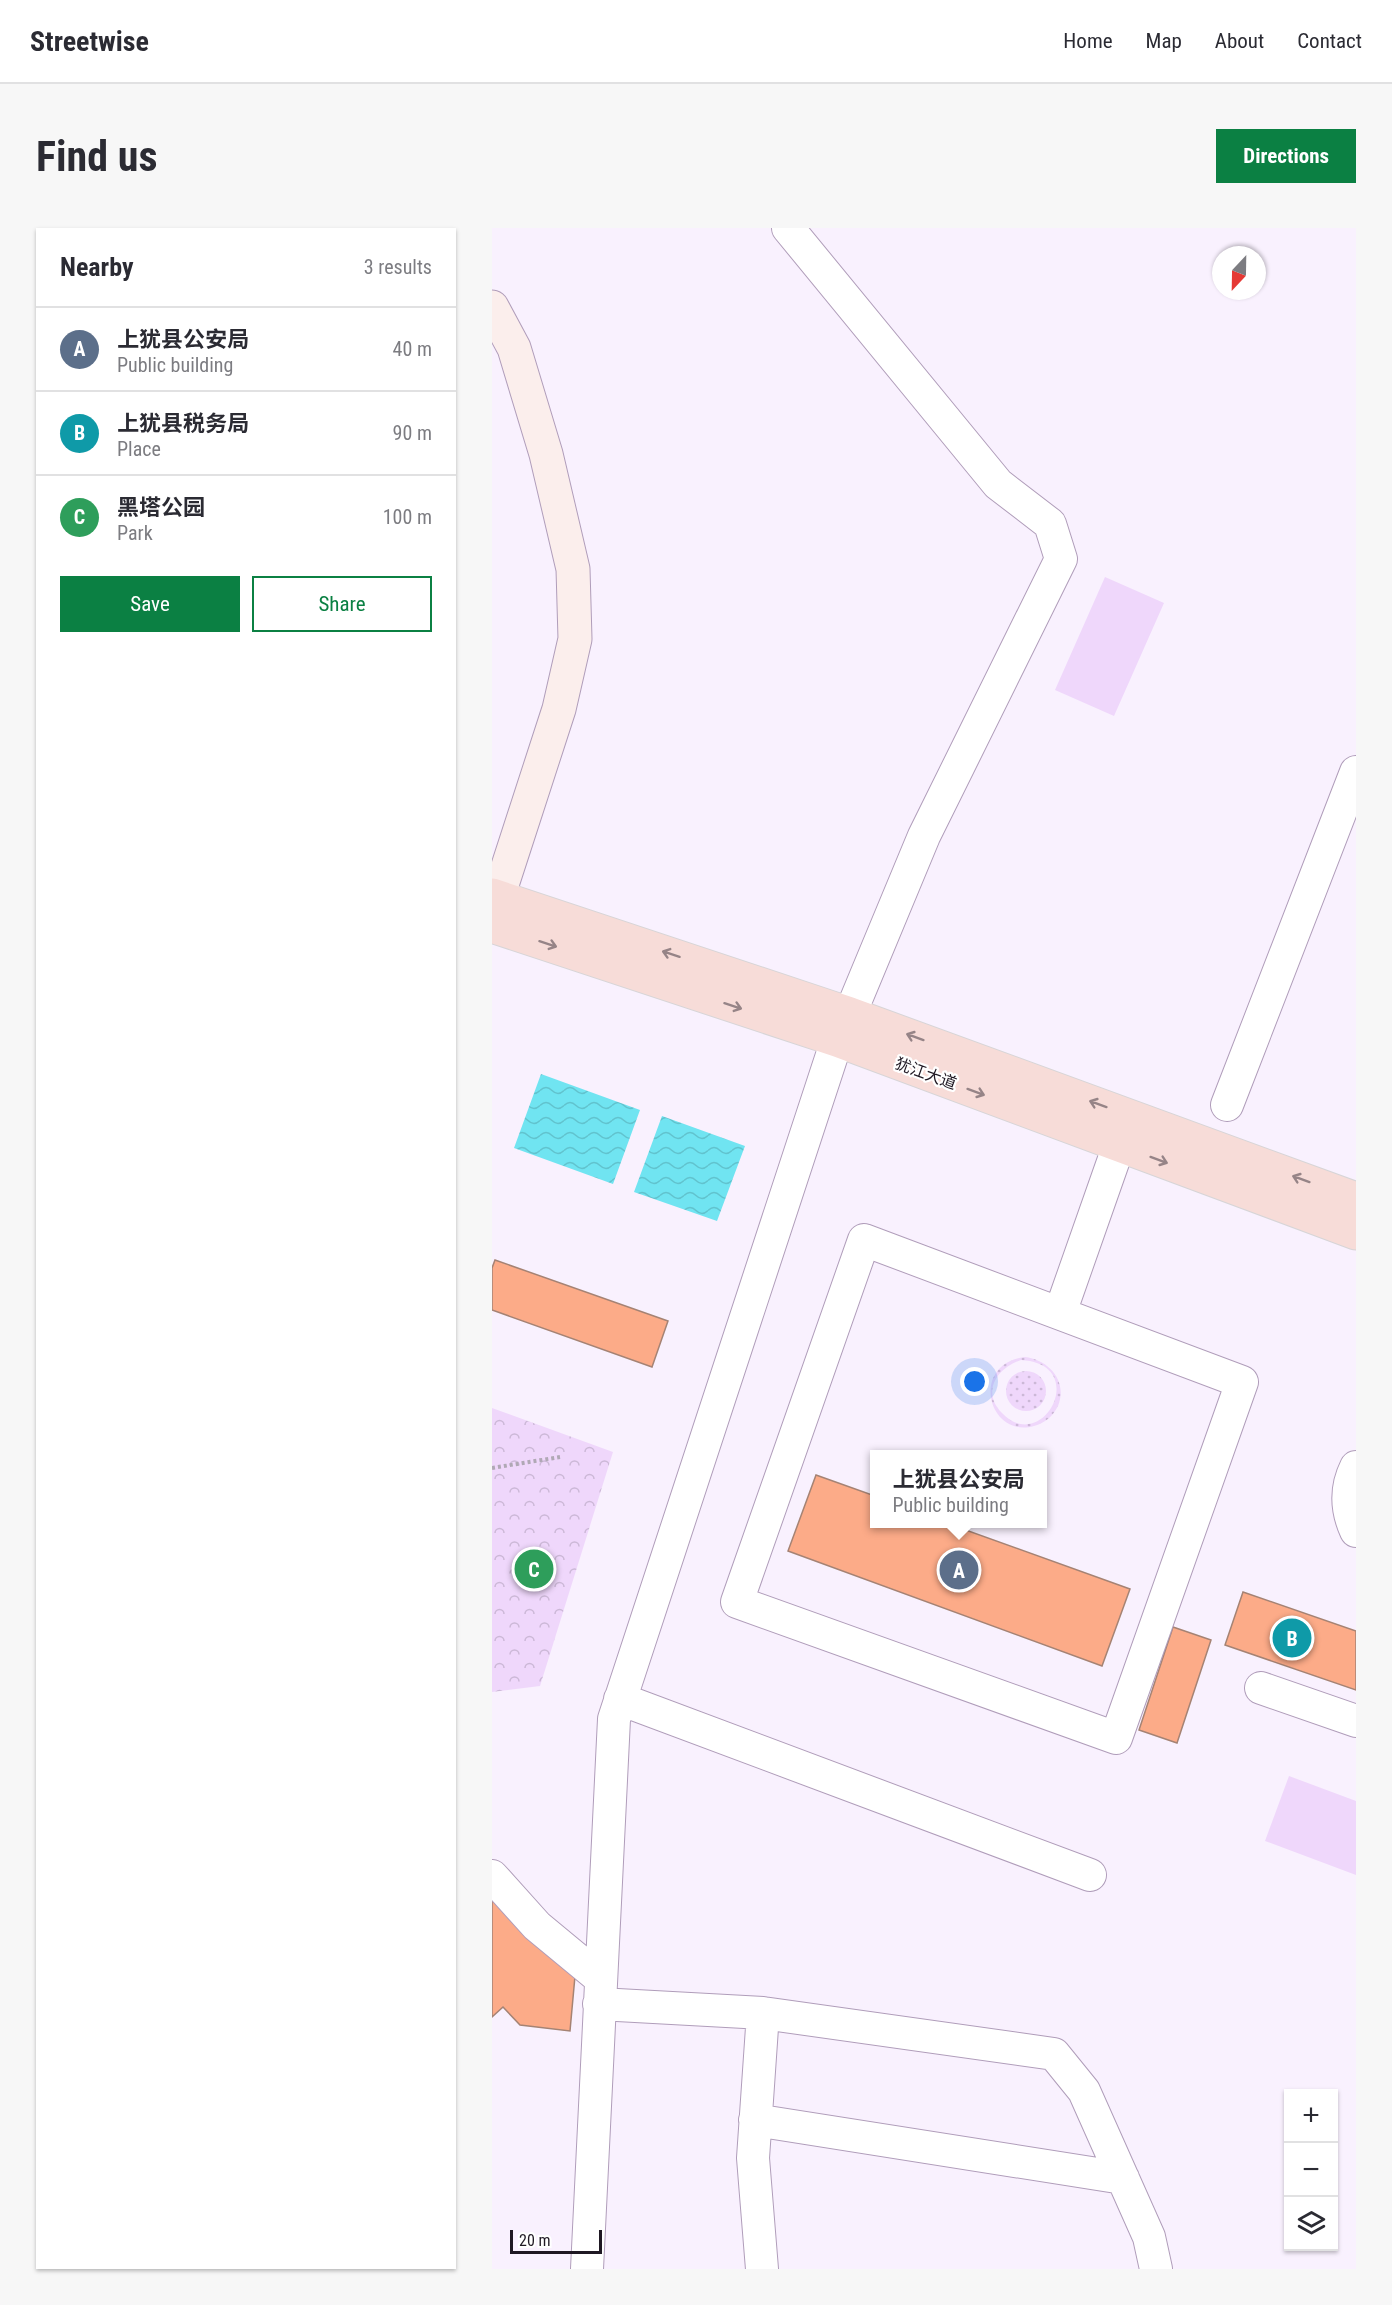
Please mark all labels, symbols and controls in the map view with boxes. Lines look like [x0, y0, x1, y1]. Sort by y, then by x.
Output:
text: Streetwise [30, 25, 149, 58]
text: Home [1063, 29, 1113, 53]
text: Map [1146, 29, 1182, 53]
text: About [1215, 29, 1264, 53]
text: Contact [1297, 29, 1362, 53]
button: Directions [1216, 129, 1356, 183]
text: Find us [36, 132, 157, 181]
north arrow [1212, 246, 1266, 300]
text: Nearby [60, 252, 134, 282]
text: 3 results [364, 255, 432, 279]
text: 上犹县公安局 [117, 327, 249, 352]
text: A [74, 337, 85, 361]
text: 40 m [393, 337, 432, 361]
text: Public building [117, 353, 233, 377]
text: 上犹县税务局 [117, 411, 249, 436]
text: B [74, 421, 85, 445]
text: 90 m [393, 421, 432, 445]
text: Place [117, 437, 161, 461]
text: 黑塔公园 [117, 495, 205, 520]
text: C [74, 505, 85, 529]
text: 100 m [383, 505, 432, 529]
text: Park [117, 521, 153, 545]
button: Save [60, 576, 240, 632]
button: Share [252, 576, 432, 632]
one-way arrow [538, 939, 557, 950]
one-way arrow [662, 948, 681, 959]
one-way arrow [723, 1001, 742, 1012]
one-way arrow [906, 1031, 925, 1042]
street label: 犹江大道 [893, 1054, 959, 1093]
one-way arrow [966, 1087, 985, 1098]
one-way arrow [1089, 1098, 1108, 1109]
one-way arrow [1149, 1155, 1167, 1166]
one-way arrow [1292, 1172, 1311, 1183]
your location [960, 1367, 989, 1396]
popup [870, 1450, 1047, 1528]
text: 上犹县公安局 [892, 1467, 1025, 1492]
text: Public building [892, 1493, 1009, 1517]
pin: C [514, 1546, 554, 1592]
pin: A [940, 1548, 978, 1592]
pin: B [1272, 1616, 1312, 1660]
map controls [1284, 2089, 1338, 2251]
button: + [1284, 2089, 1338, 2143]
button: − [1284, 2143, 1338, 2197]
button: layers [1284, 2197, 1338, 2251]
scale bar [510, 2227, 602, 2254]
text: 20 m [519, 2231, 551, 2250]

